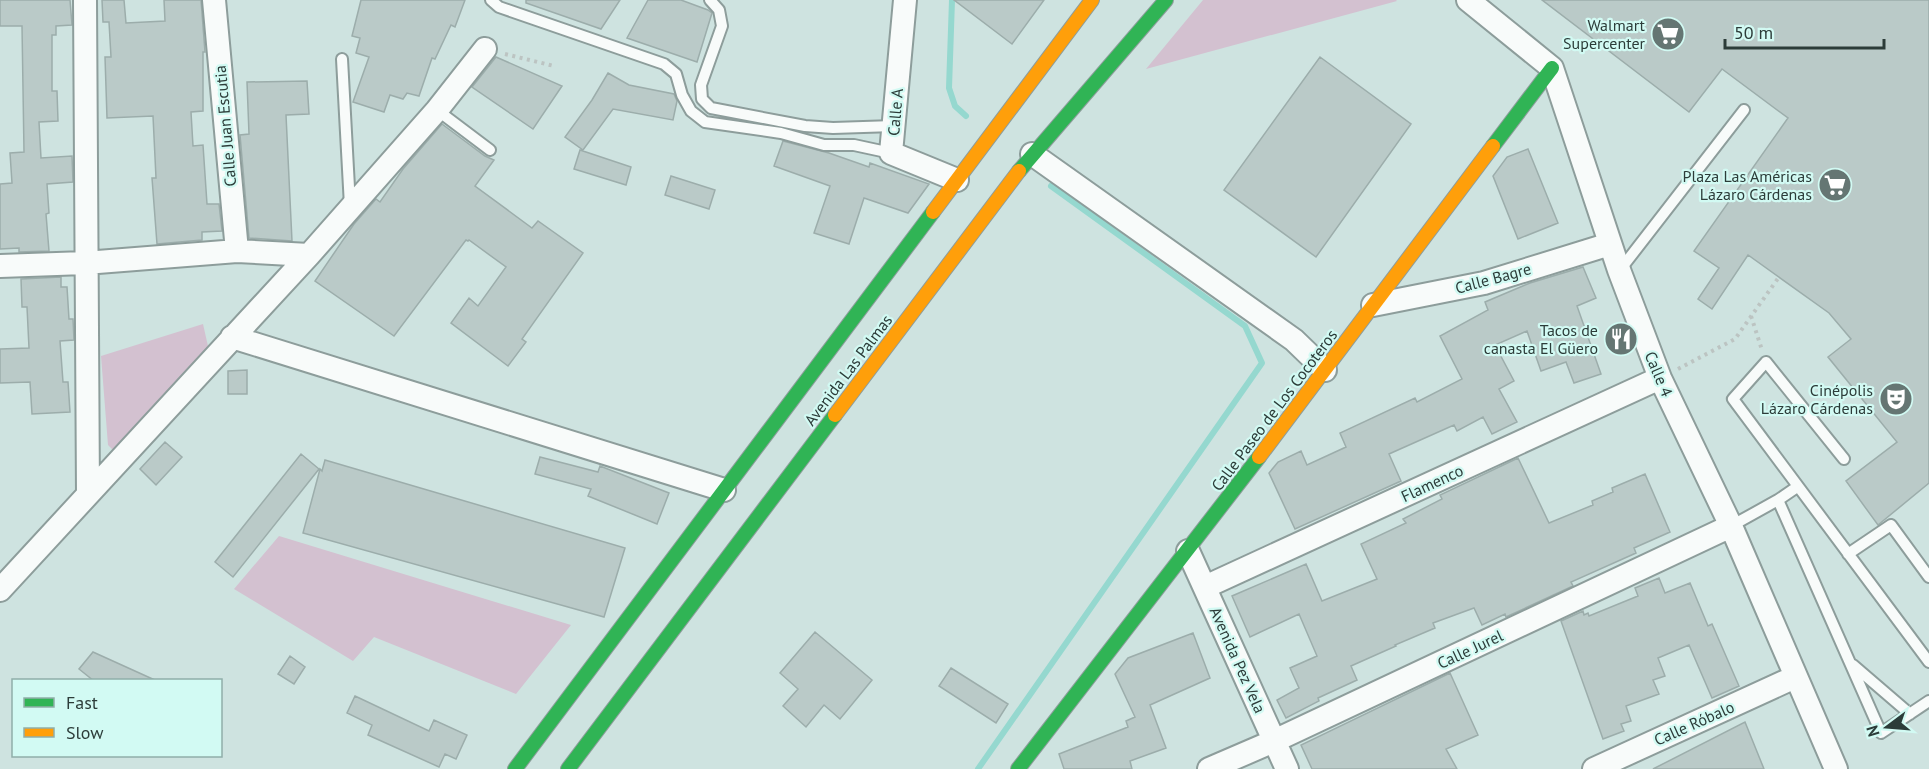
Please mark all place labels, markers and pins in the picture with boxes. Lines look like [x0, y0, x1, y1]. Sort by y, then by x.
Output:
place label: Walmart Supercenter [1563, 15, 1646, 53]
supermarket icon: Walmart Supercenter [1650, 16, 1686, 52]
place label: Plaza Las Américas Lázaro Cárdenas [1683, 166, 1812, 204]
supermarket icon: Plaza Las Américas Lázaro Cárdenas [1817, 167, 1853, 203]
place label: Tacos de canasta El Güero [1484, 320, 1598, 358]
restaurant icon: Tacos de canasta El Güero [1603, 321, 1639, 357]
place label: Cinépolis Lázaro Cárdenas [1761, 380, 1873, 418]
theatre icon: Cinépolis Lázaro Cárdenas [1878, 381, 1914, 417]

